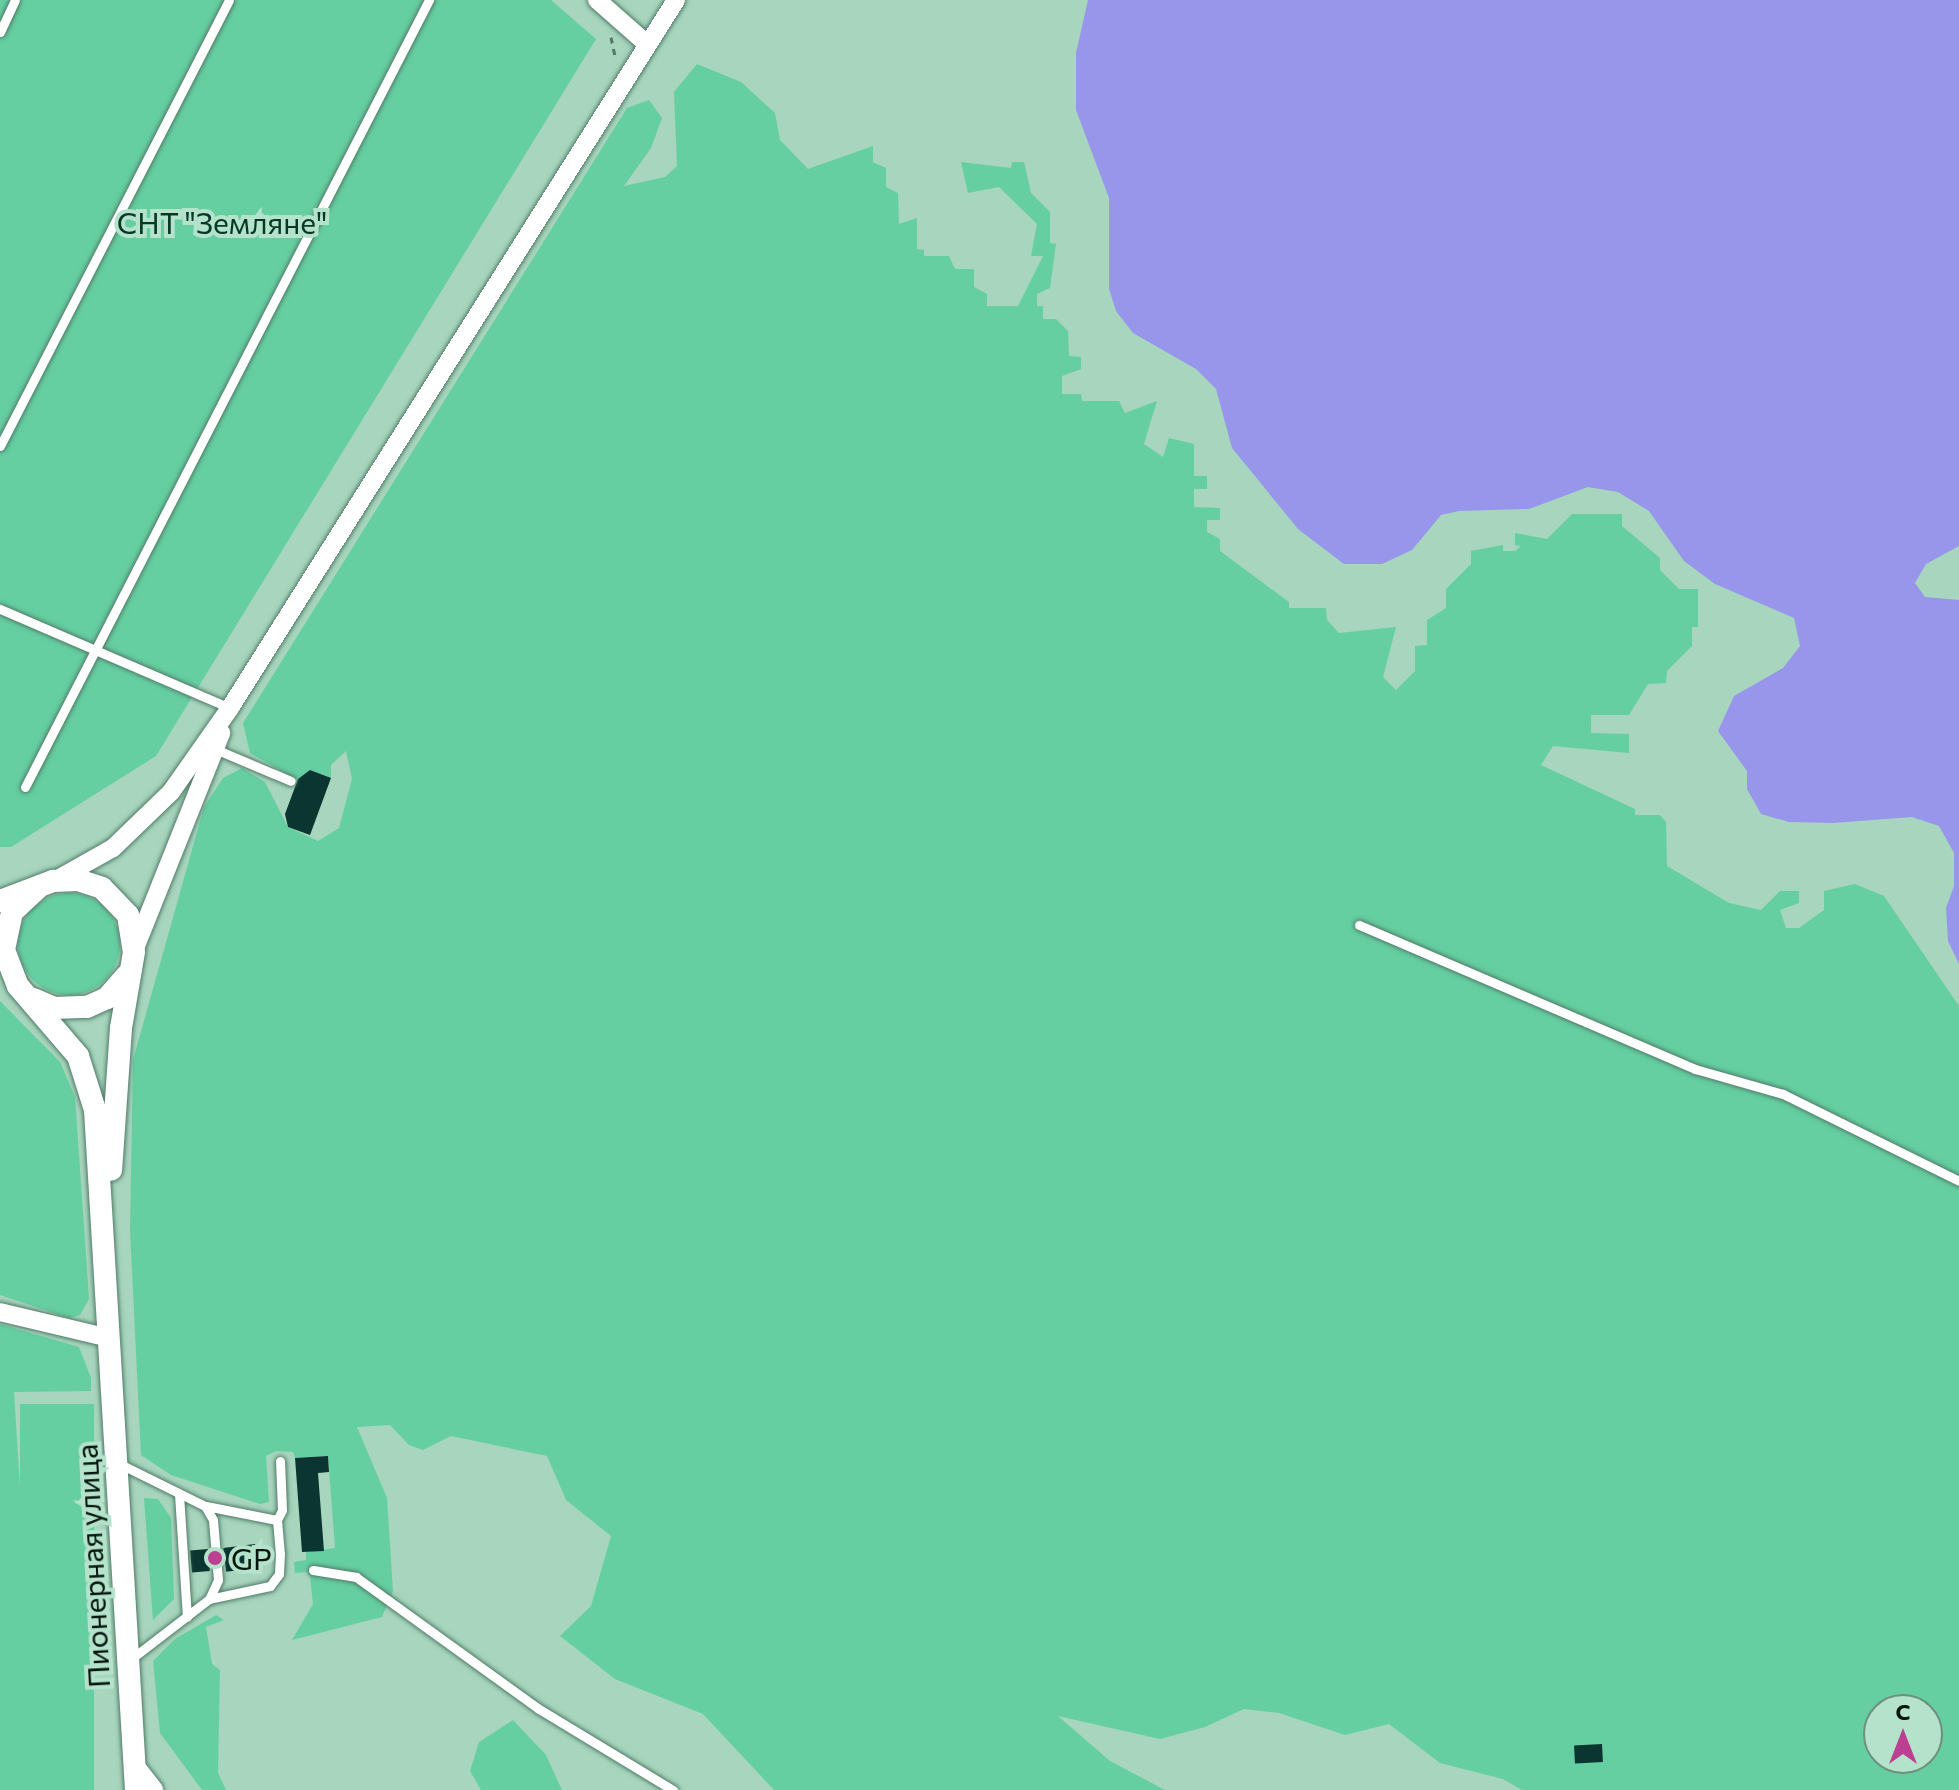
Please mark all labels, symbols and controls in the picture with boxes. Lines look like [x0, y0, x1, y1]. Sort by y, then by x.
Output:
park label: СНТ "Земляне" [117, 204, 327, 240]
street label: Пионерная улица [68, 1443, 116, 1689]
place label: GP [231, 1540, 272, 1576]
marker: GP [206, 1549, 224, 1567]
north arrow [1863, 1694, 1943, 1774]
text: С [1895, 1698, 1911, 1725]

